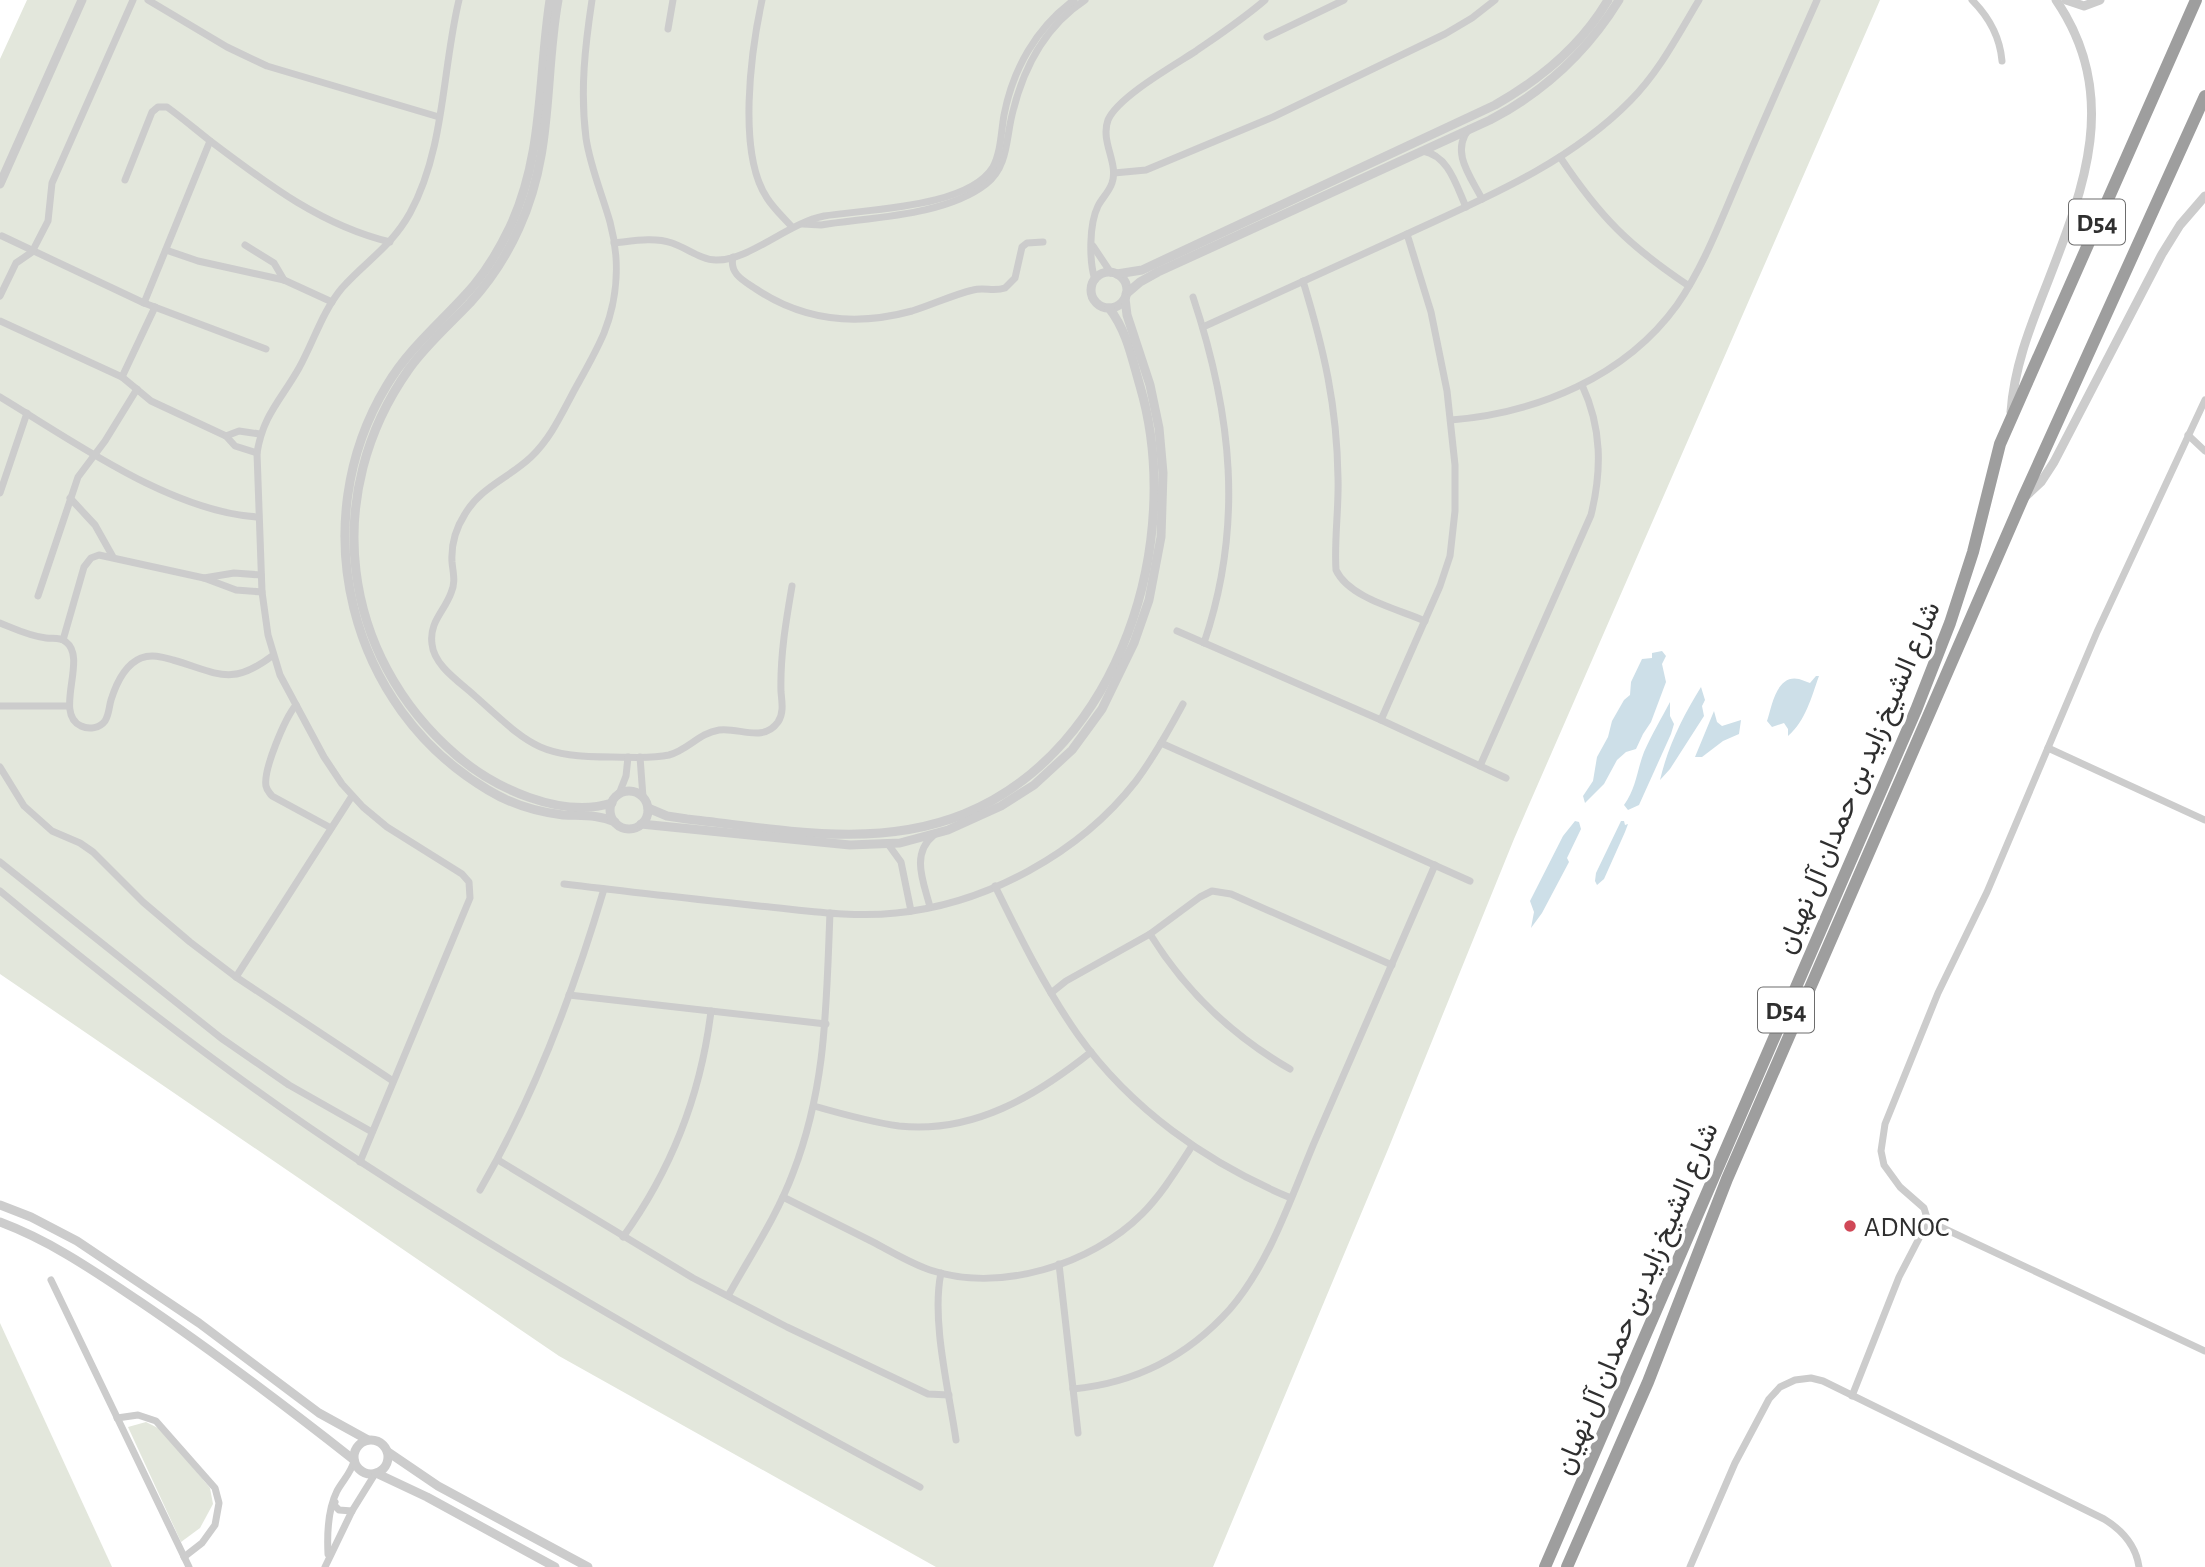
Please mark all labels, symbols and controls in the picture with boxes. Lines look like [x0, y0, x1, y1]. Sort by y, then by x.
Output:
road number: D54 [2069, 200, 2125, 244]
street label: شارع الشيخ زايد بن حمدان آل نهيان [1772, 598, 1949, 959]
road number: D54 [1758, 987, 1814, 1032]
street label: شارع الشيخ زايد بن حمدان آل نهيان [1550, 1119, 1727, 1480]
place label: ADNOC [1864, 1214, 1949, 1242]
marker: ADNOC [1842, 1218, 1858, 1234]

